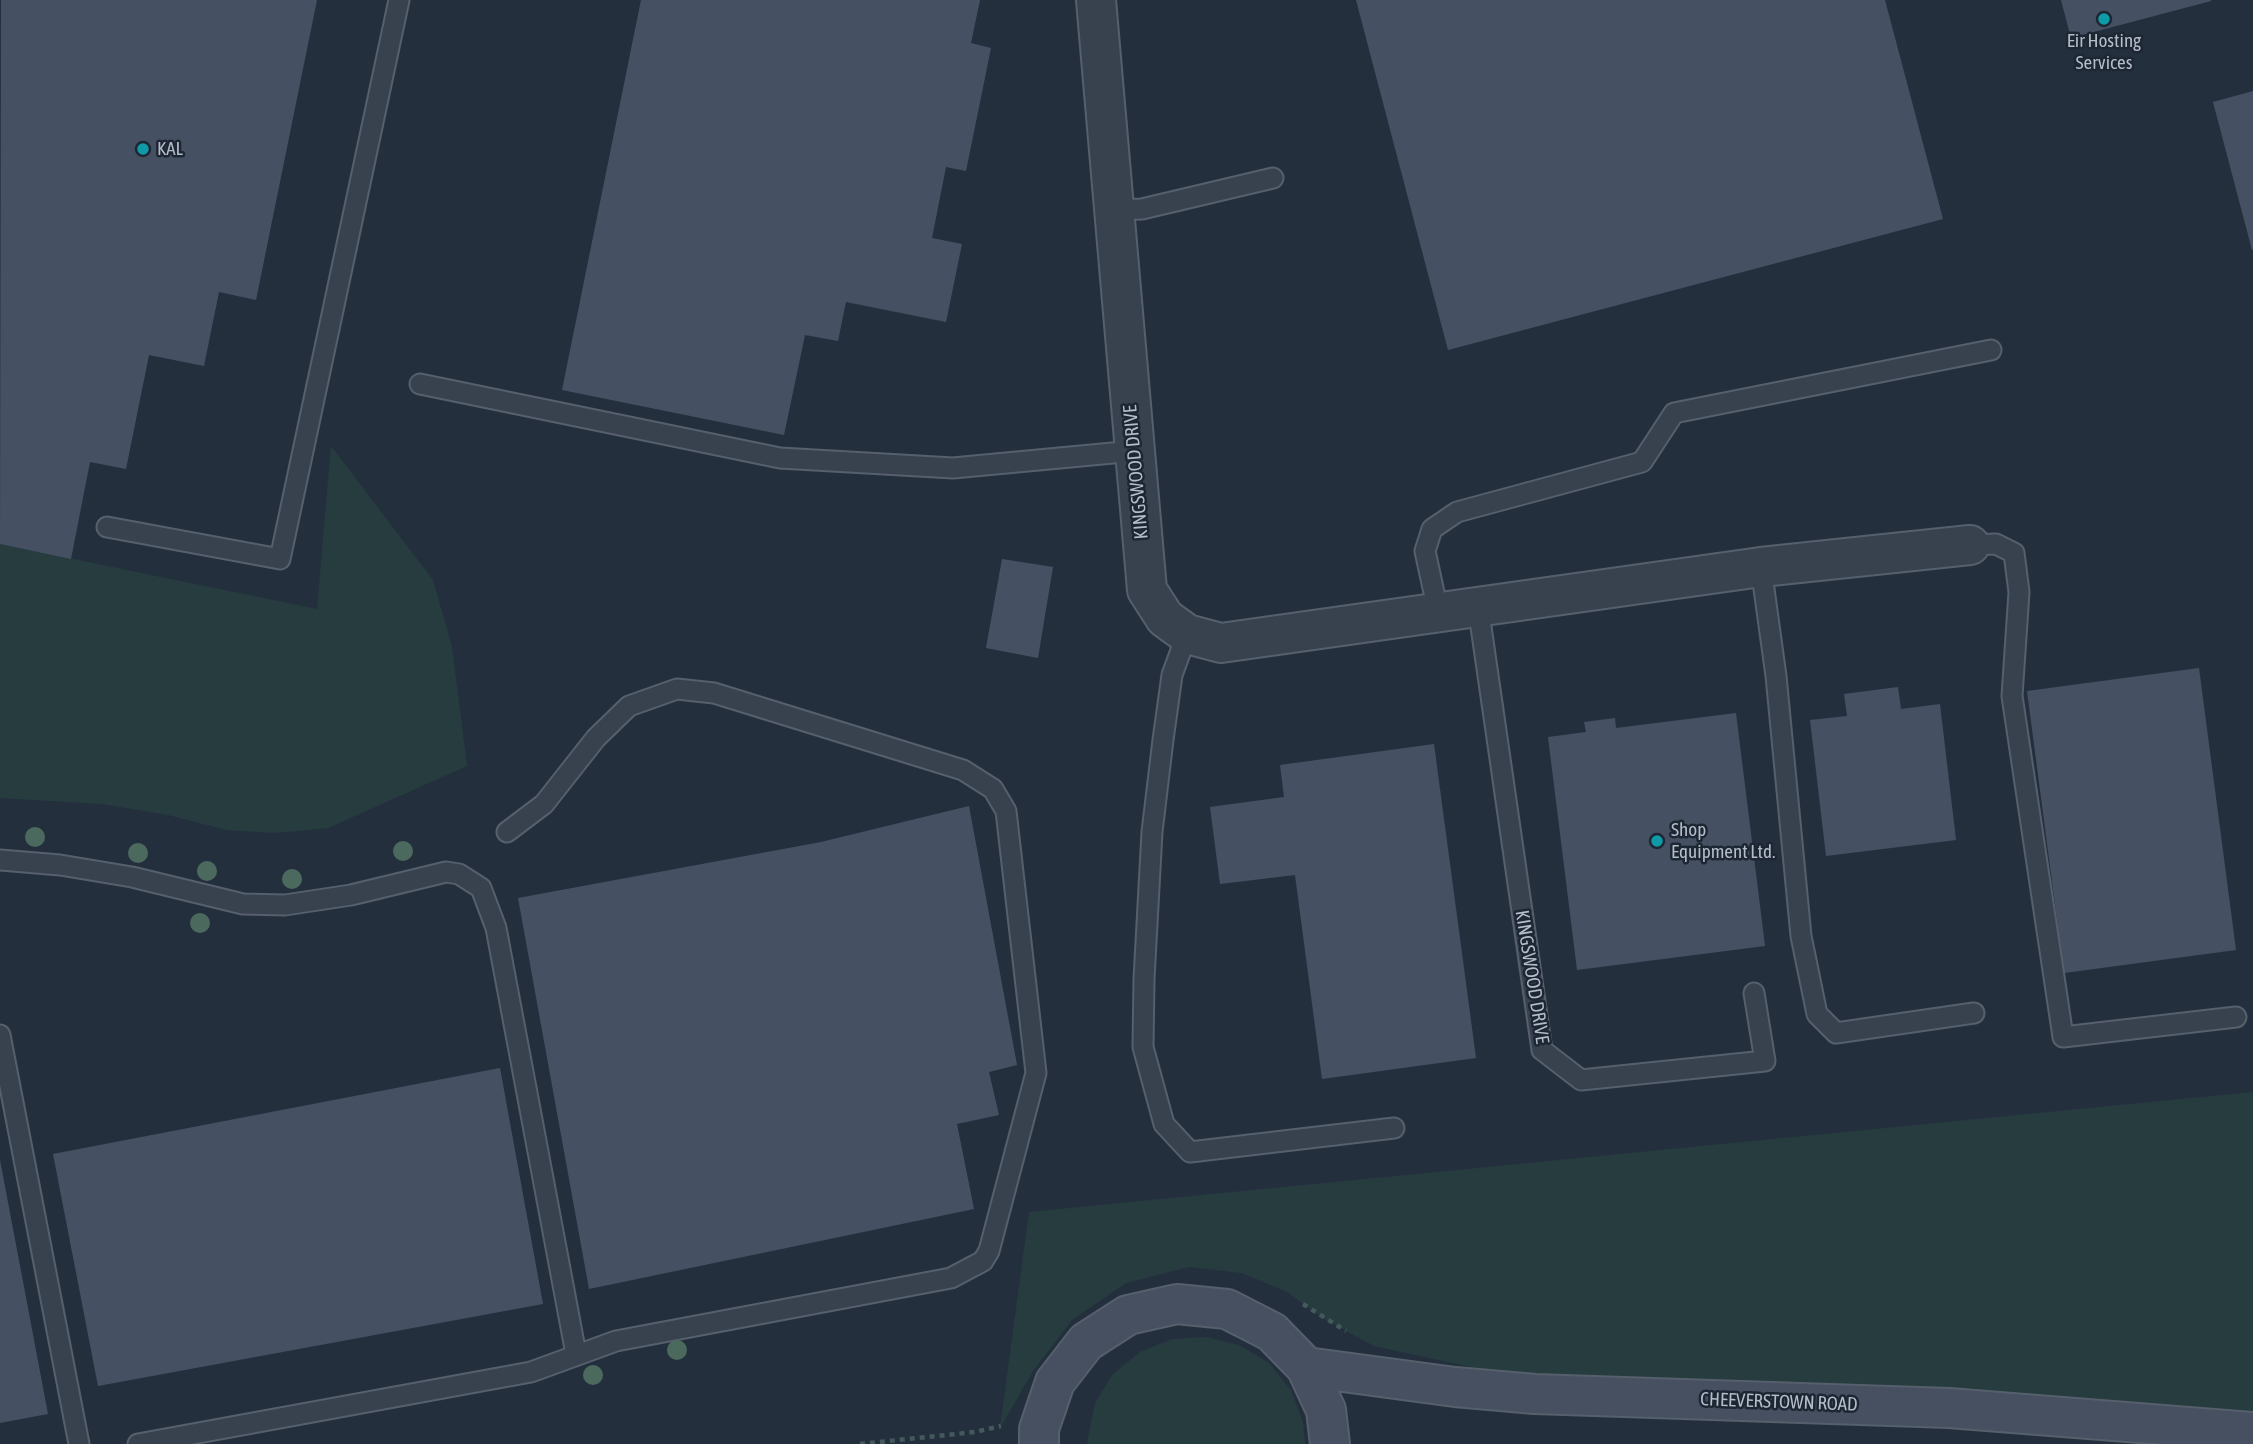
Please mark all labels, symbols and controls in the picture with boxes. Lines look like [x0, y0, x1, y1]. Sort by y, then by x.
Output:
marker: Eir Hosting Services [2096, 11, 2112, 27]
place label: Eir Hosting Services [2067, 30, 2141, 74]
place label: KAL [157, 138, 183, 160]
marker: KAL [135, 141, 151, 157]
street label: KINGSWOOD DRIVE [1119, 404, 1153, 540]
place label: Shop Equipment Ltd. [1671, 819, 1775, 863]
marker: Shop Equipment Ltd. [1649, 833, 1665, 849]
street label: KINGSWOOD DRIVE [1510, 909, 1554, 1045]
street label: CHEEVERSTOWN ROAD [1700, 1388, 1858, 1416]

